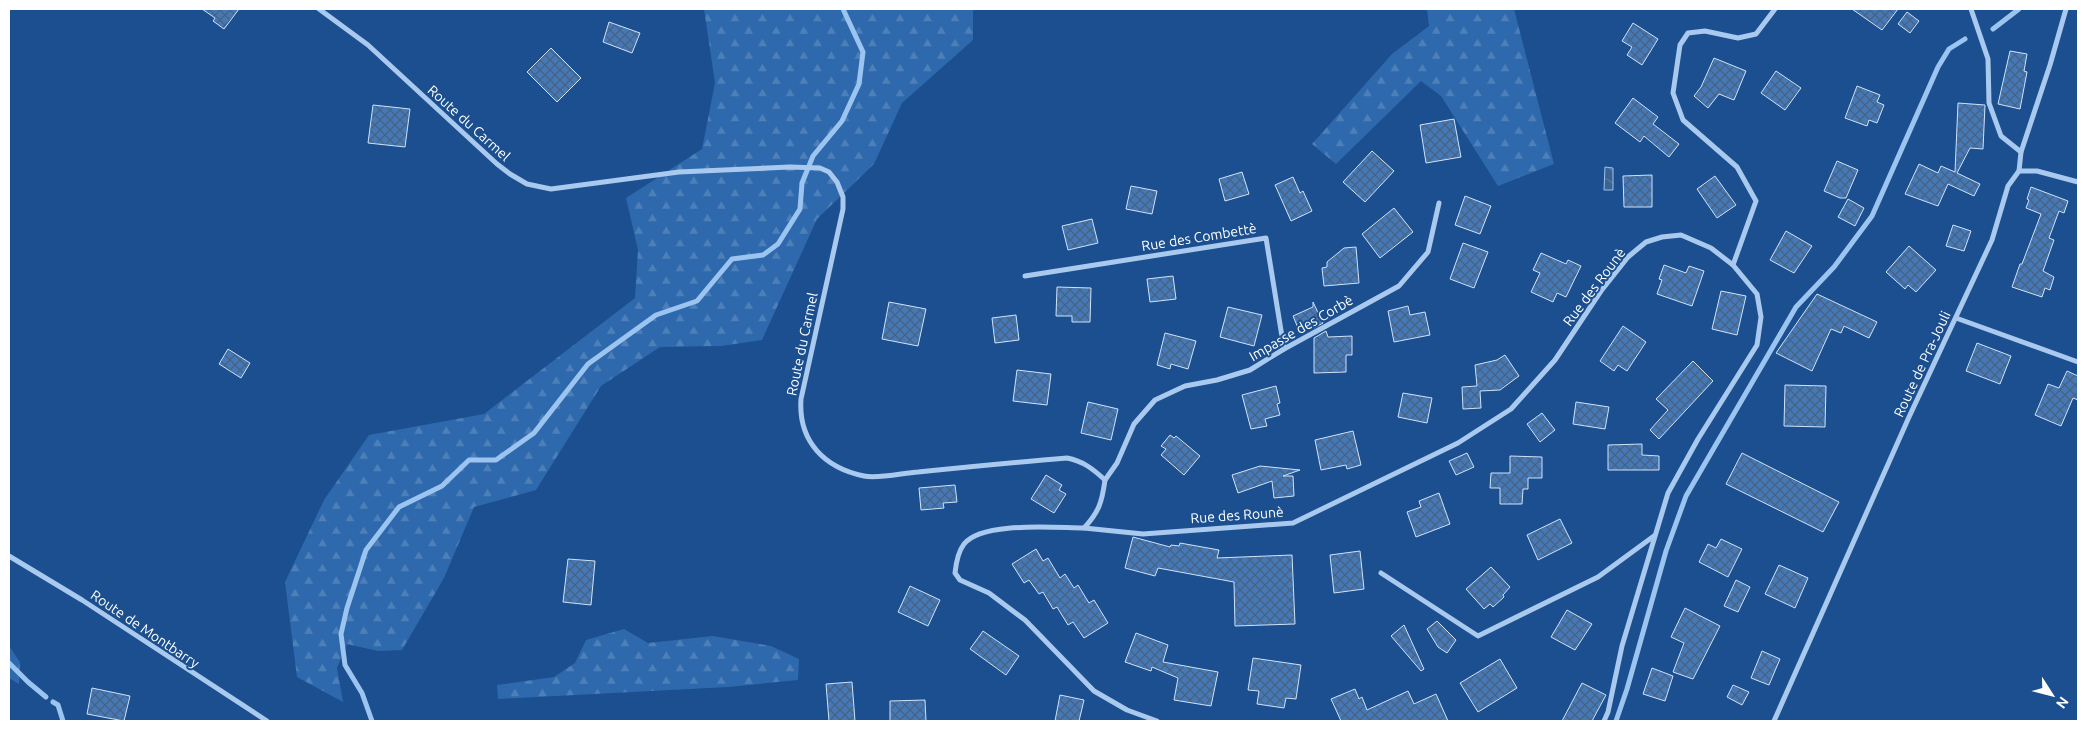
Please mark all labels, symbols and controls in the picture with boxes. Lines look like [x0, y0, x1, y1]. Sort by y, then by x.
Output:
street label: Route du Carmel [425, 82, 514, 164]
street label: Rue des Combettè [1140, 220, 1258, 254]
street label: Rue des Rounè [1559, 245, 1629, 329]
street label: Route du Carmel [783, 291, 821, 397]
street label: Impasse des Corbè [1246, 292, 1356, 364]
street label: Route de Pra-Jouli [1890, 308, 1954, 420]
street label: Rue des Rounè [1190, 504, 1284, 526]
street label: Route de Montbarry [88, 587, 202, 671]
north arrow [2027, 670, 2077, 720]
text: N [2053, 694, 2072, 712]

